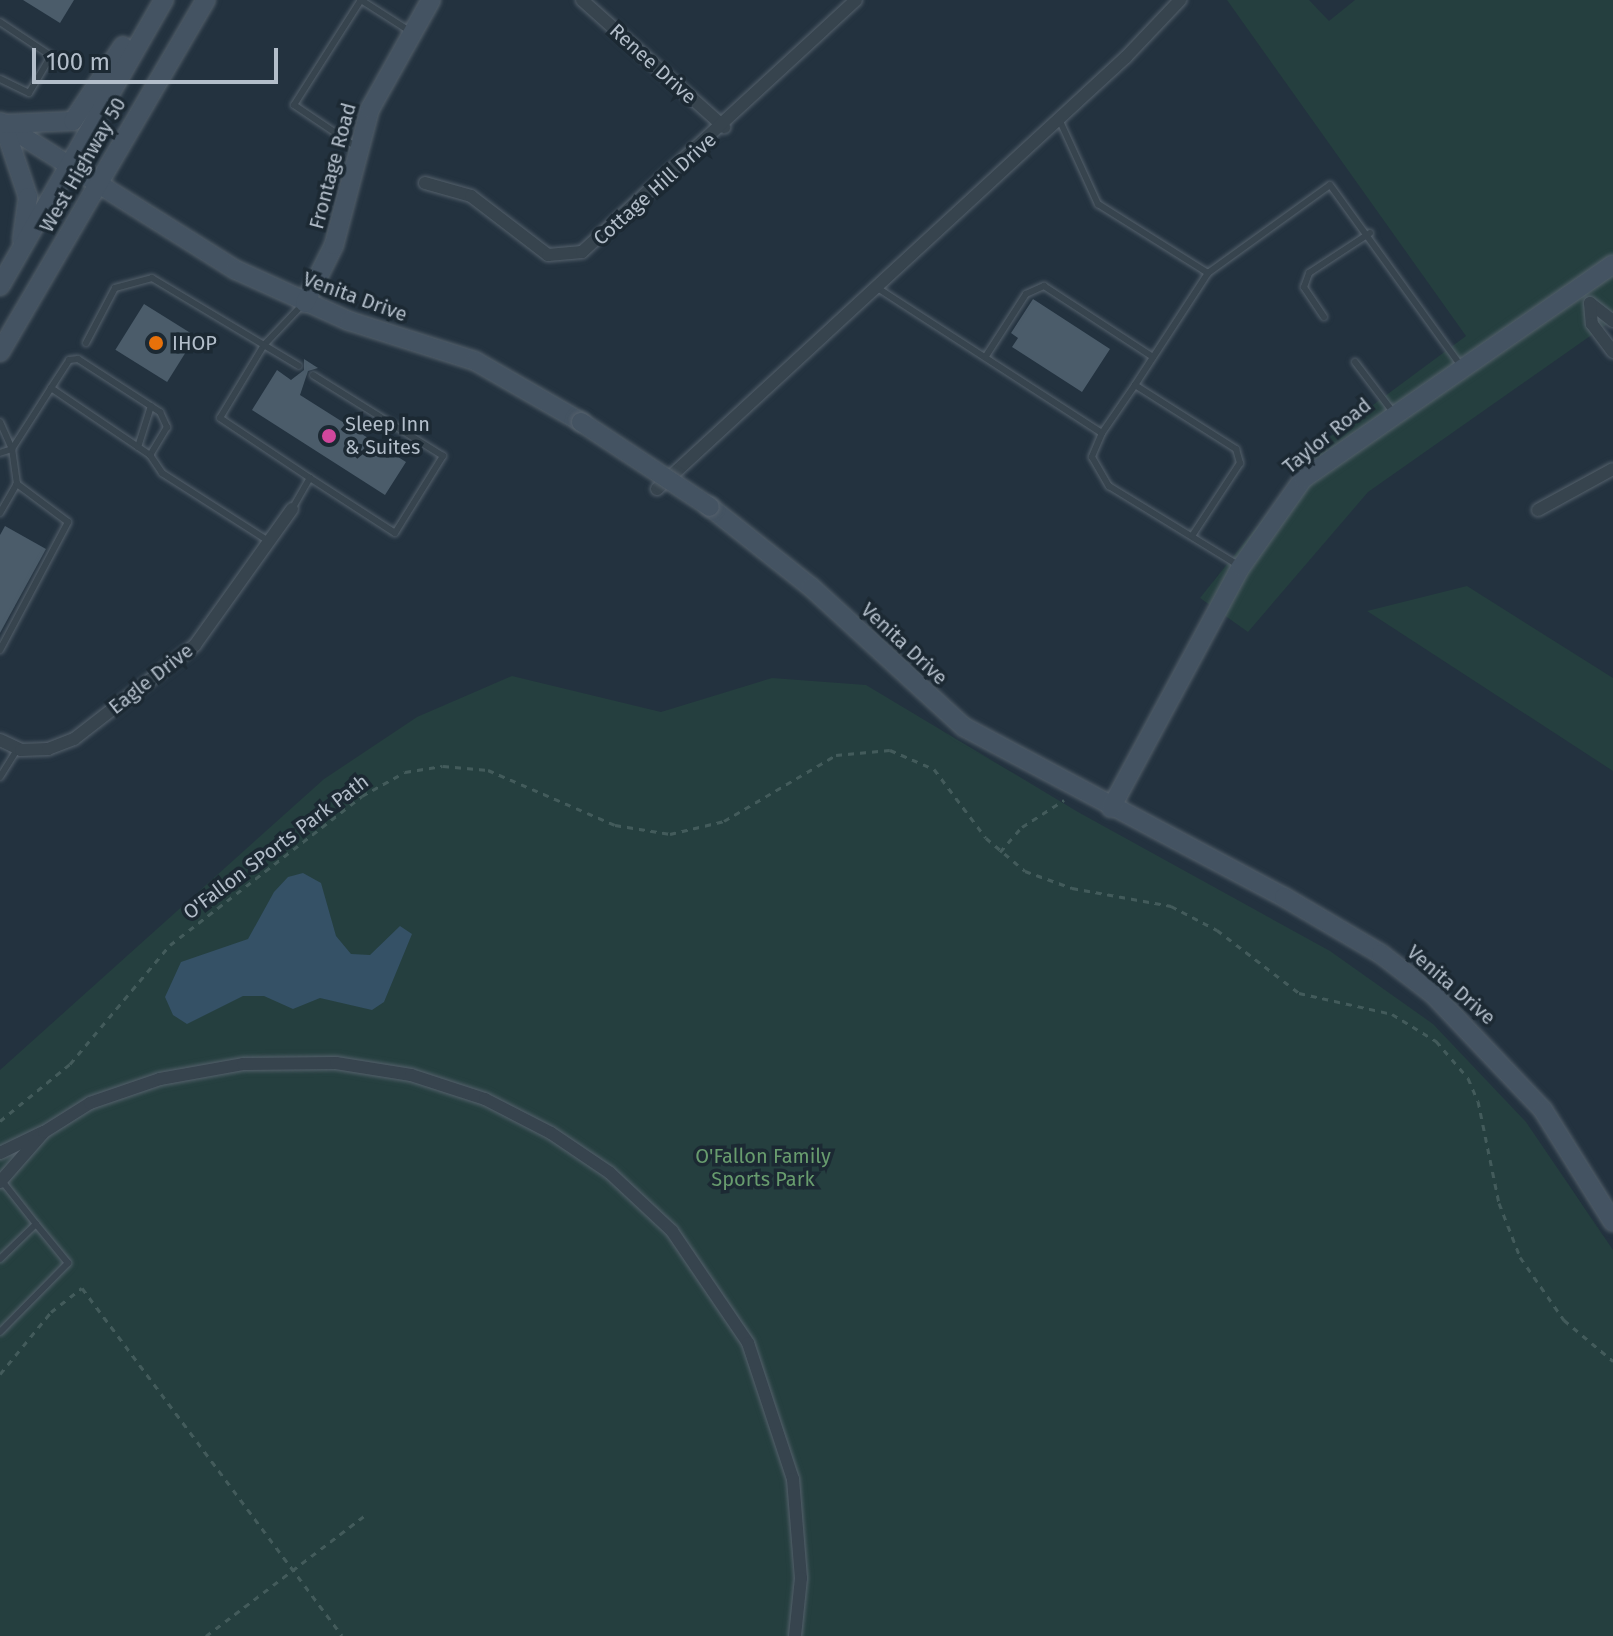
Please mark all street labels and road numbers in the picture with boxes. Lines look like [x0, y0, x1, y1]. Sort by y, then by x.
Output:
street label: Renee Drive [605, 19, 701, 109]
street label: West Highway 50 [35, 93, 131, 237]
street label: Frontage Road [305, 100, 361, 232]
street label: Cottage Hill Drive [589, 128, 721, 250]
street label: Venita Drive [300, 267, 410, 327]
street label: Taylor Road [1278, 393, 1376, 479]
street label: Venita Drive [856, 598, 952, 690]
street label: Eagle Drive [104, 639, 198, 719]
street label: O'Fallon SPorts Park Path [179, 769, 373, 925]
street label: Venita Drive [1402, 940, 1500, 1030]

